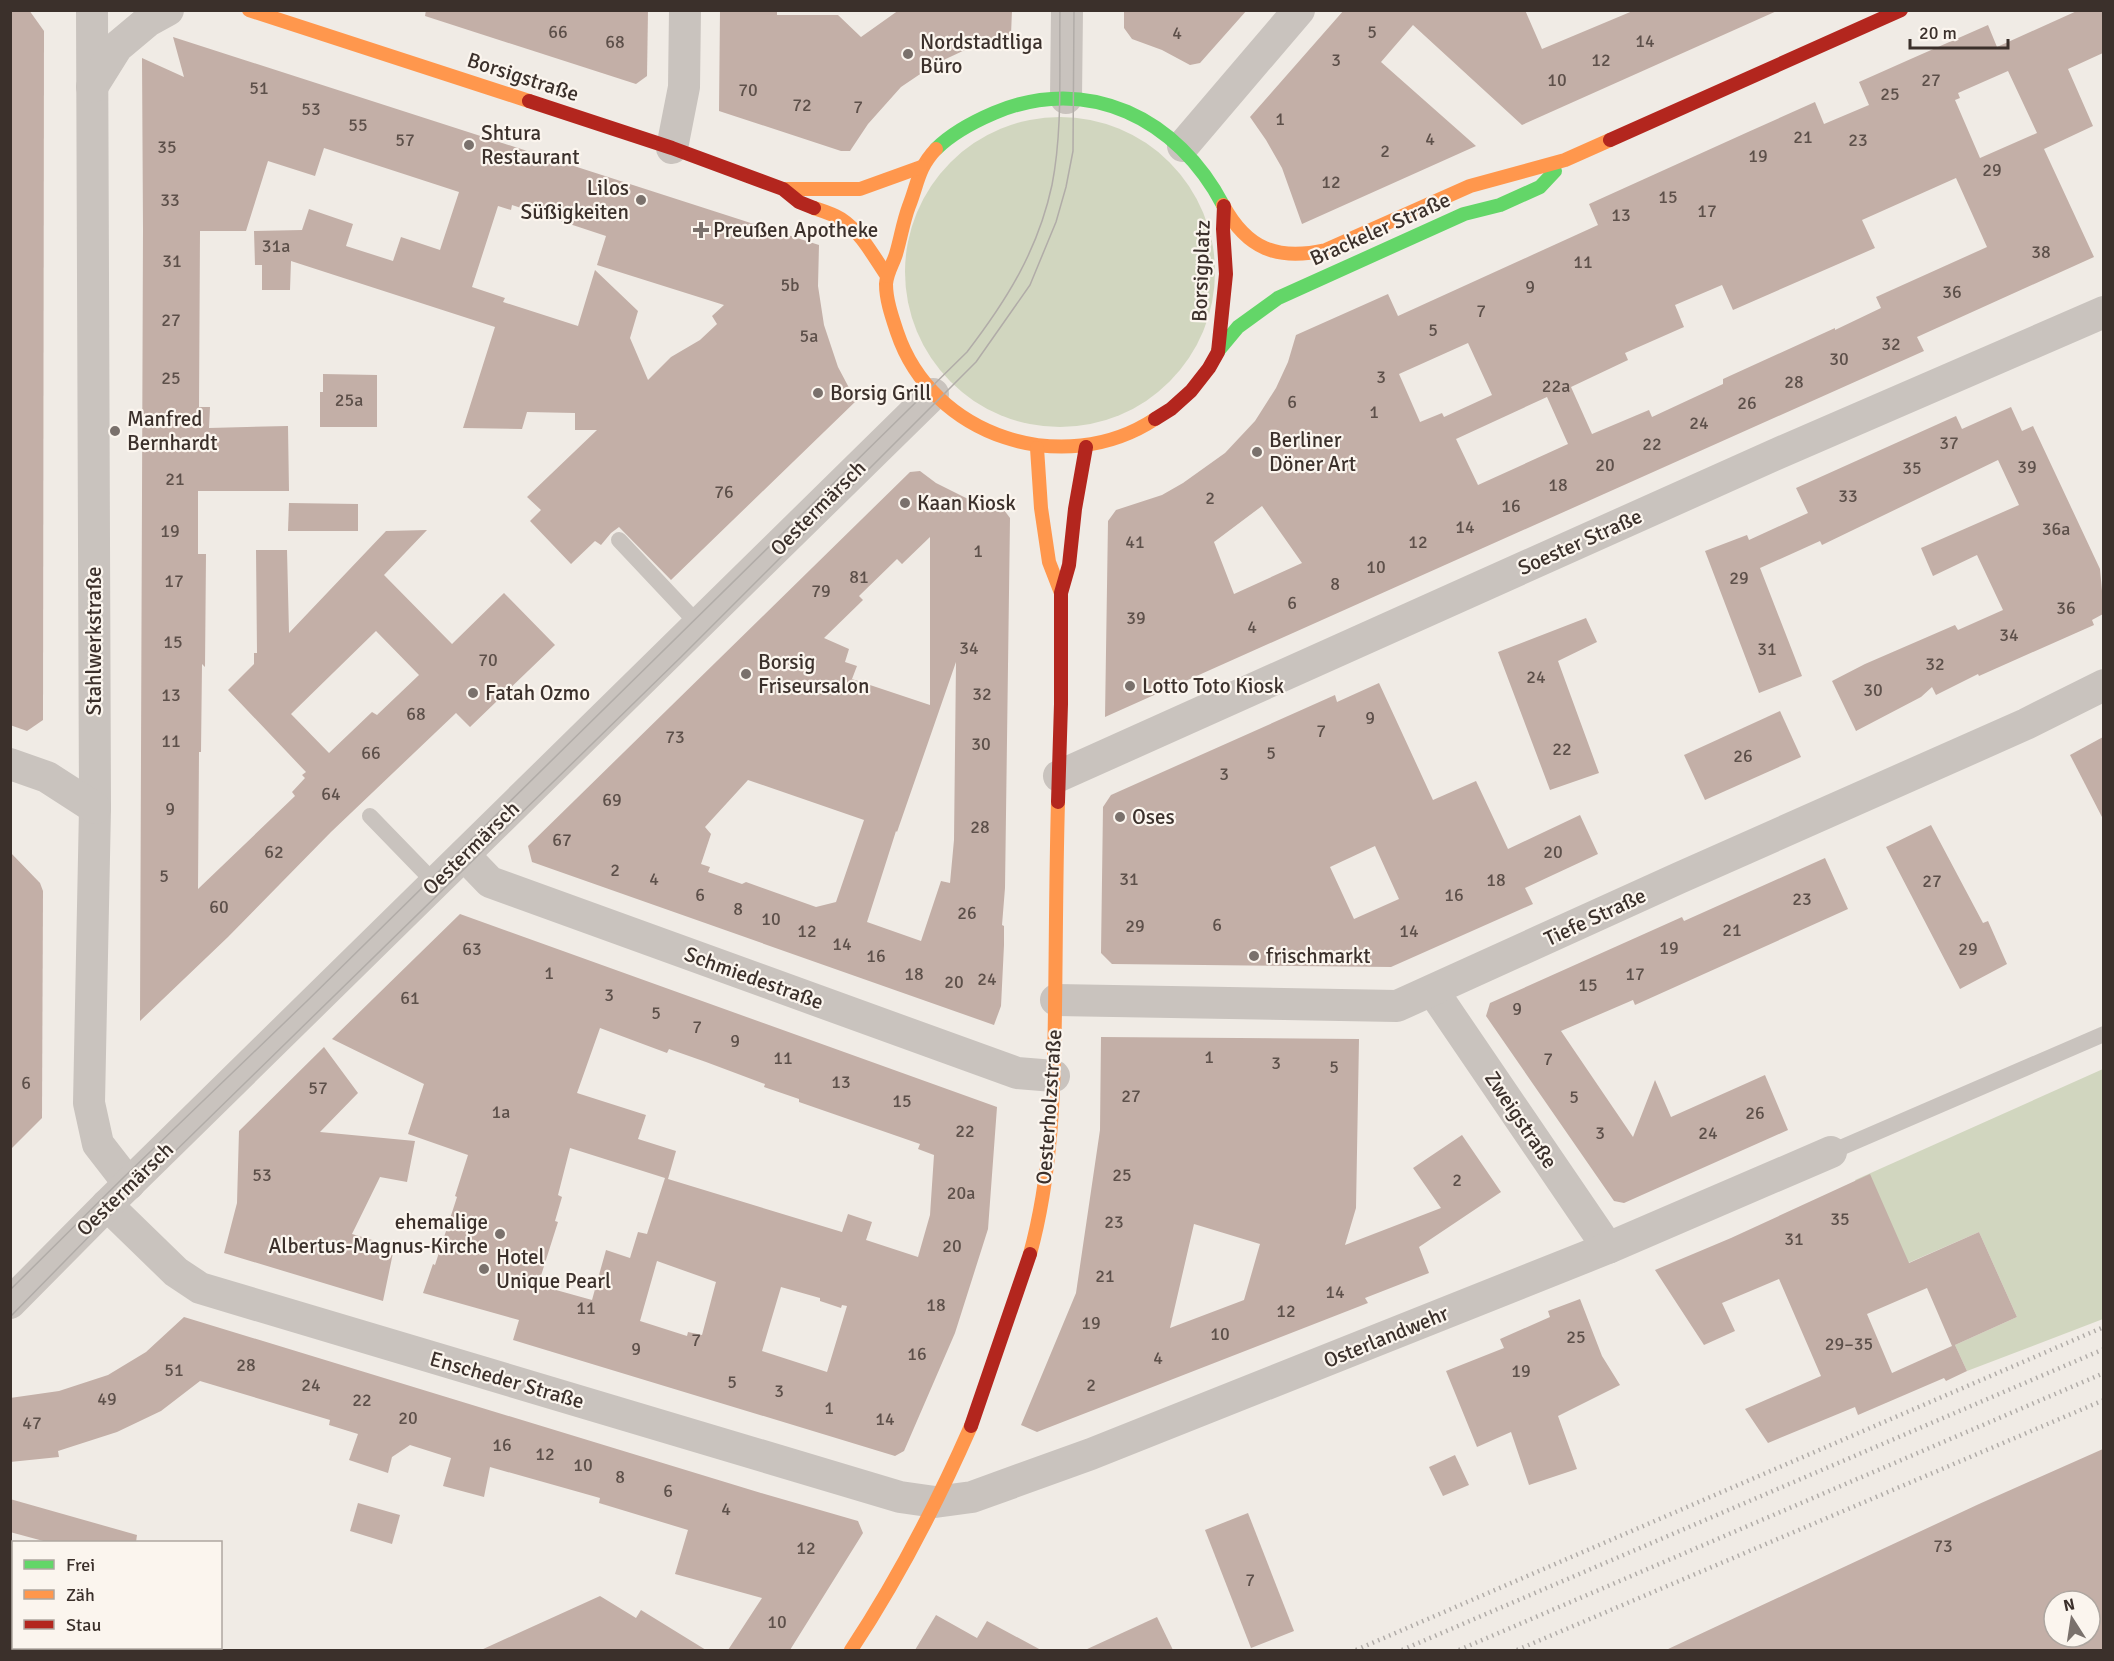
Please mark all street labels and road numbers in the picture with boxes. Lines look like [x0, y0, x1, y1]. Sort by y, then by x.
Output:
street label: Borsigstraße [464, 47, 582, 107]
street label: Brackeler Straße [1306, 186, 1454, 272]
street label: Borsigplatz [1186, 219, 1216, 323]
street label: Oestermärsch [765, 455, 871, 561]
street label: Soester Straße [1514, 503, 1646, 581]
street label: Stahlwerkstraße [81, 566, 107, 716]
street label: Oestermärsch [417, 795, 525, 901]
street label: Tiefe Straße [1540, 882, 1650, 952]
street label: Schmiedestraße [681, 941, 827, 1015]
street label: Oesterholzstraße [1031, 1028, 1067, 1186]
street label: Zweigstraße [1479, 1066, 1563, 1174]
street label: Oestermärsch [71, 1136, 179, 1242]
street label: Osterlandwehr [1320, 1300, 1452, 1374]
street label: Enscheder Straße [427, 1346, 587, 1414]

